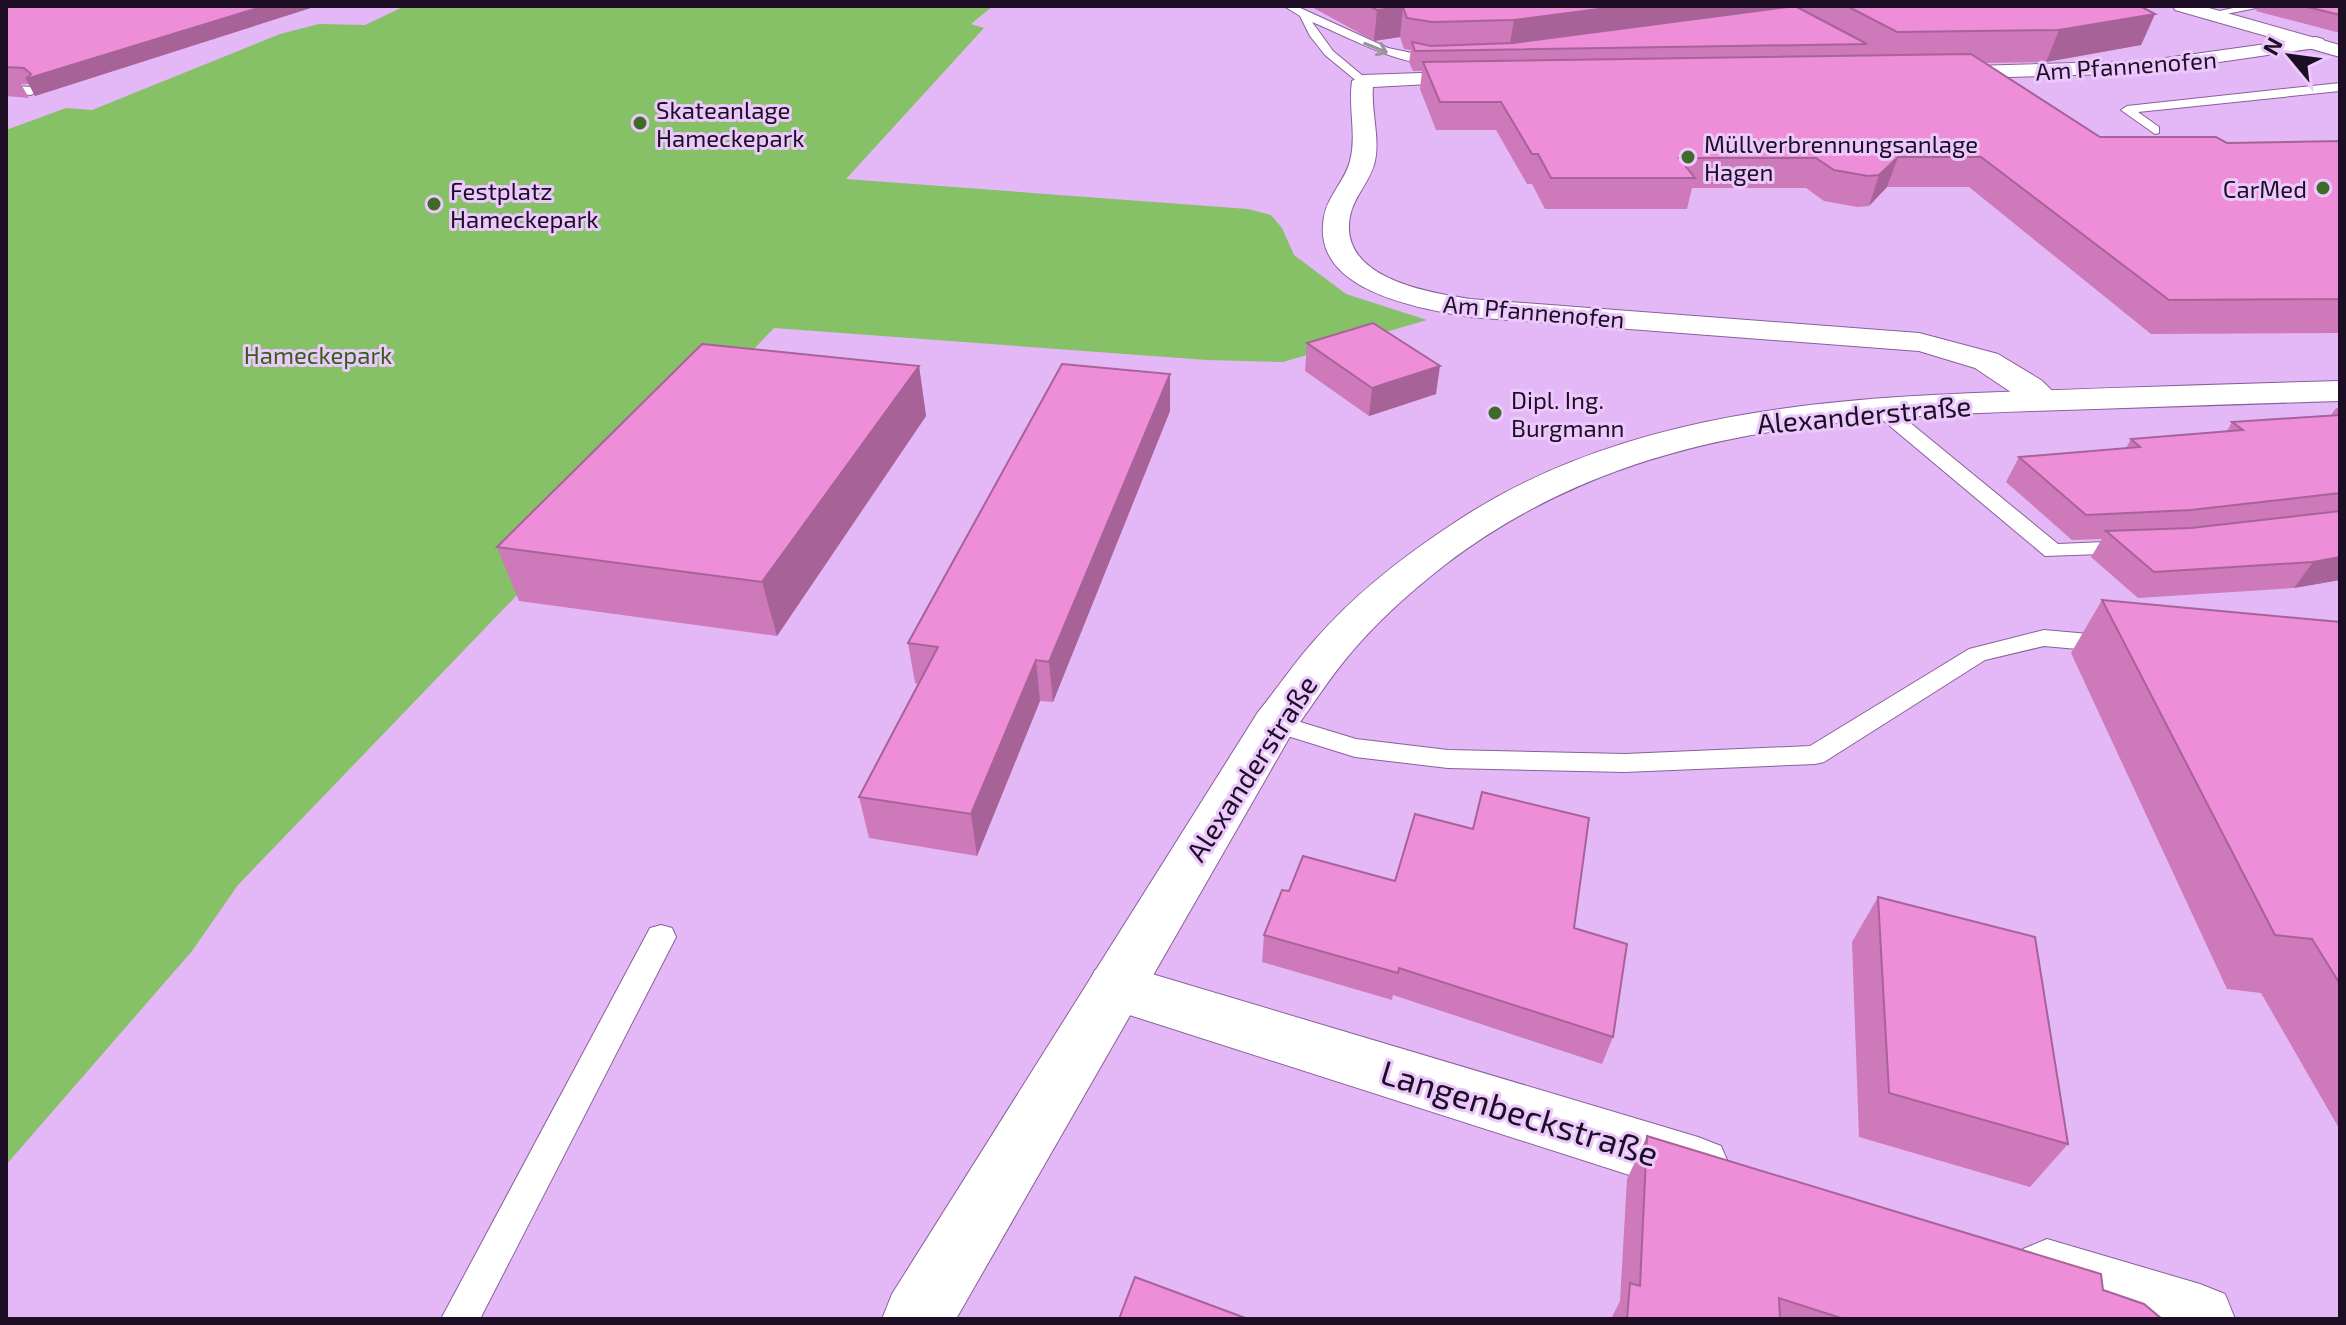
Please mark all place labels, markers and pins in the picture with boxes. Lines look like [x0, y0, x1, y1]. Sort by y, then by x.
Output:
place label: Skateanlage Hameckepark [656, 95, 805, 152]
marker: Skateanlage Hameckepark [631, 114, 649, 132]
place label: Müllverbrennungsanlage Hagen [1704, 129, 1978, 186]
marker: Müllverbrennungsanlage Hagen [1679, 148, 1697, 166]
place label: CarMed [2223, 174, 2307, 203]
place label: Festplatz Hameckepark [450, 176, 599, 233]
marker: CarMed [2314, 179, 2332, 197]
marker: Festplatz Hameckepark [425, 195, 443, 213]
place label: Dipl. Ing. Burgmann [1511, 385, 1625, 442]
marker: Dipl. Ing. Burgmann [1486, 404, 1504, 422]

